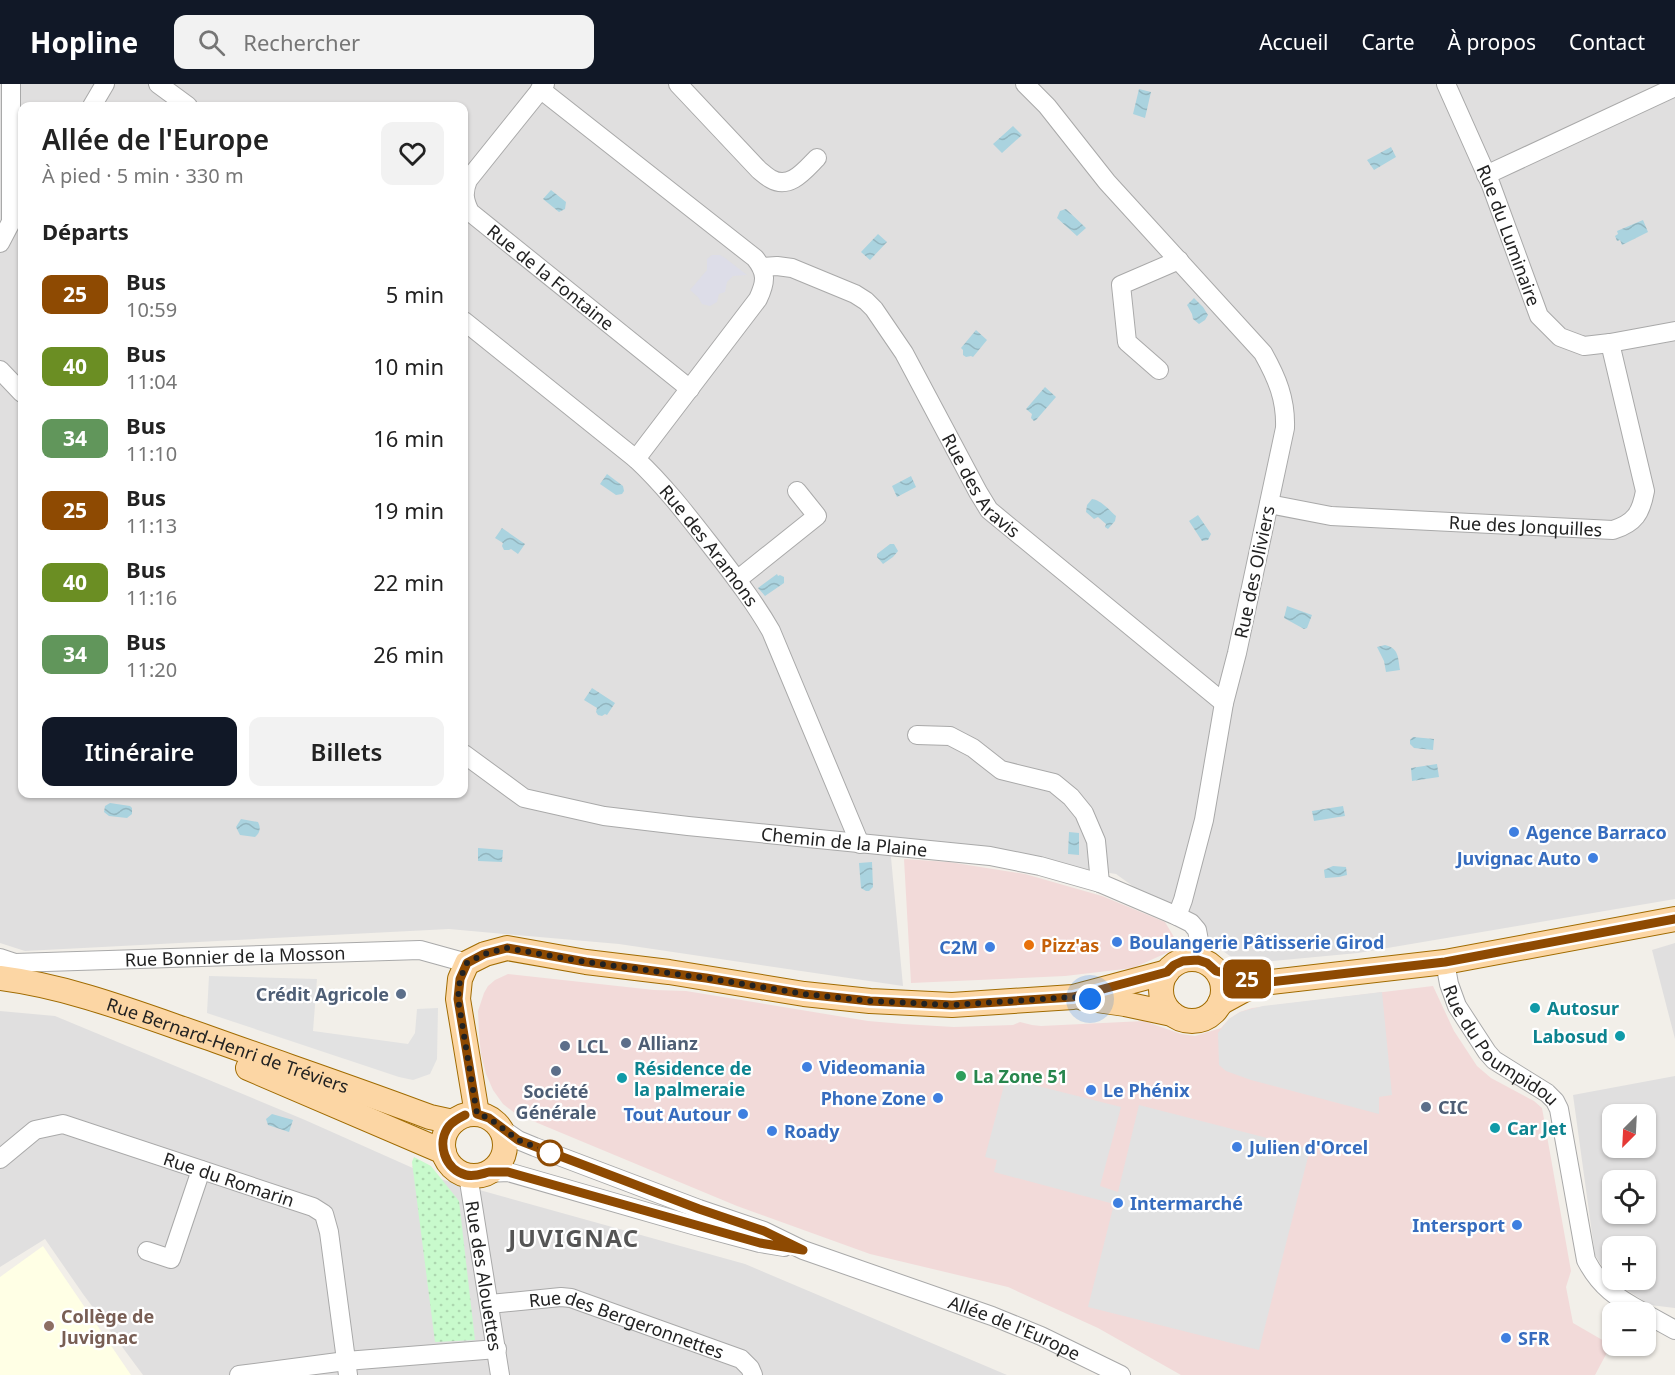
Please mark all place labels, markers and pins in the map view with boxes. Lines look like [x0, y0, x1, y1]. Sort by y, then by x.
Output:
place label: Agence Barraco [1526, 820, 1667, 844]
marker: Agence Barraco [1507, 825, 1521, 839]
place label: Juvignac Auto [1455, 846, 1581, 870]
marker: Juvignac Auto [1586, 851, 1600, 865]
place label: Boulangerie Pâtisserie Girod [1129, 930, 1384, 954]
place label: Pizz'as [1041, 933, 1099, 957]
place label: C2M [939, 935, 978, 959]
marker: Boulangerie Pâtisserie Girod [1110, 935, 1124, 949]
marker: Pizz'as [1022, 938, 1036, 952]
marker: C2M [983, 940, 997, 954]
place label: Crédit Agricole [256, 982, 389, 1006]
marker: Crédit Agricole [394, 987, 408, 1001]
place label: Autosur [1547, 996, 1619, 1020]
marker: Autosur [1528, 1001, 1542, 1015]
place label: Labosud [1532, 1024, 1608, 1048]
marker: Labosud [1613, 1029, 1627, 1043]
place label: Allianz [638, 1031, 698, 1055]
place label: LCL [577, 1034, 608, 1058]
marker: Allianz [619, 1036, 633, 1050]
marker: LCL [558, 1039, 572, 1053]
place label: Videomania [819, 1055, 926, 1079]
place label: Résidence de la palmeraie [634, 1056, 752, 1101]
marker: Videomania [800, 1060, 814, 1074]
marker: Société Générale [549, 1064, 563, 1078]
place label: La Zone 51 [973, 1064, 1068, 1088]
marker: La Zone 51 [954, 1069, 968, 1083]
marker: Résidence de la palmeraie [615, 1071, 629, 1085]
place label: Le Phénix [1103, 1078, 1190, 1102]
place label: Société Générale [516, 1079, 596, 1124]
marker: Le Phénix [1084, 1083, 1098, 1097]
place label: Phone Zone [821, 1086, 926, 1110]
marker: Phone Zone [931, 1091, 945, 1105]
place label: CIC [1438, 1095, 1468, 1119]
marker: CIC [1419, 1100, 1433, 1114]
place label: Tout Autour [623, 1102, 731, 1126]
marker: Tout Autour [736, 1107, 750, 1121]
place label: Car Jet [1507, 1116, 1567, 1140]
place label: Roady [784, 1119, 840, 1143]
marker: Car Jet [1488, 1121, 1502, 1135]
marker: Roady [765, 1124, 779, 1138]
place label: Julien d'Orcel [1247, 1135, 1368, 1159]
unlabelled marker [537, 1140, 563, 1166]
marker: Julien d'Orcel [1230, 1140, 1244, 1154]
place label: Intermarché [1130, 1191, 1243, 1215]
marker: Intermarché [1111, 1196, 1125, 1210]
place label: Intersport [1412, 1213, 1505, 1237]
marker: Intersport [1510, 1218, 1524, 1232]
place label: Collège de Juvignac [59, 1304, 154, 1349]
marker: Collège de Juvignac [42, 1319, 56, 1333]
place label: SFR [1518, 1326, 1550, 1350]
marker: SFR [1499, 1331, 1513, 1345]

